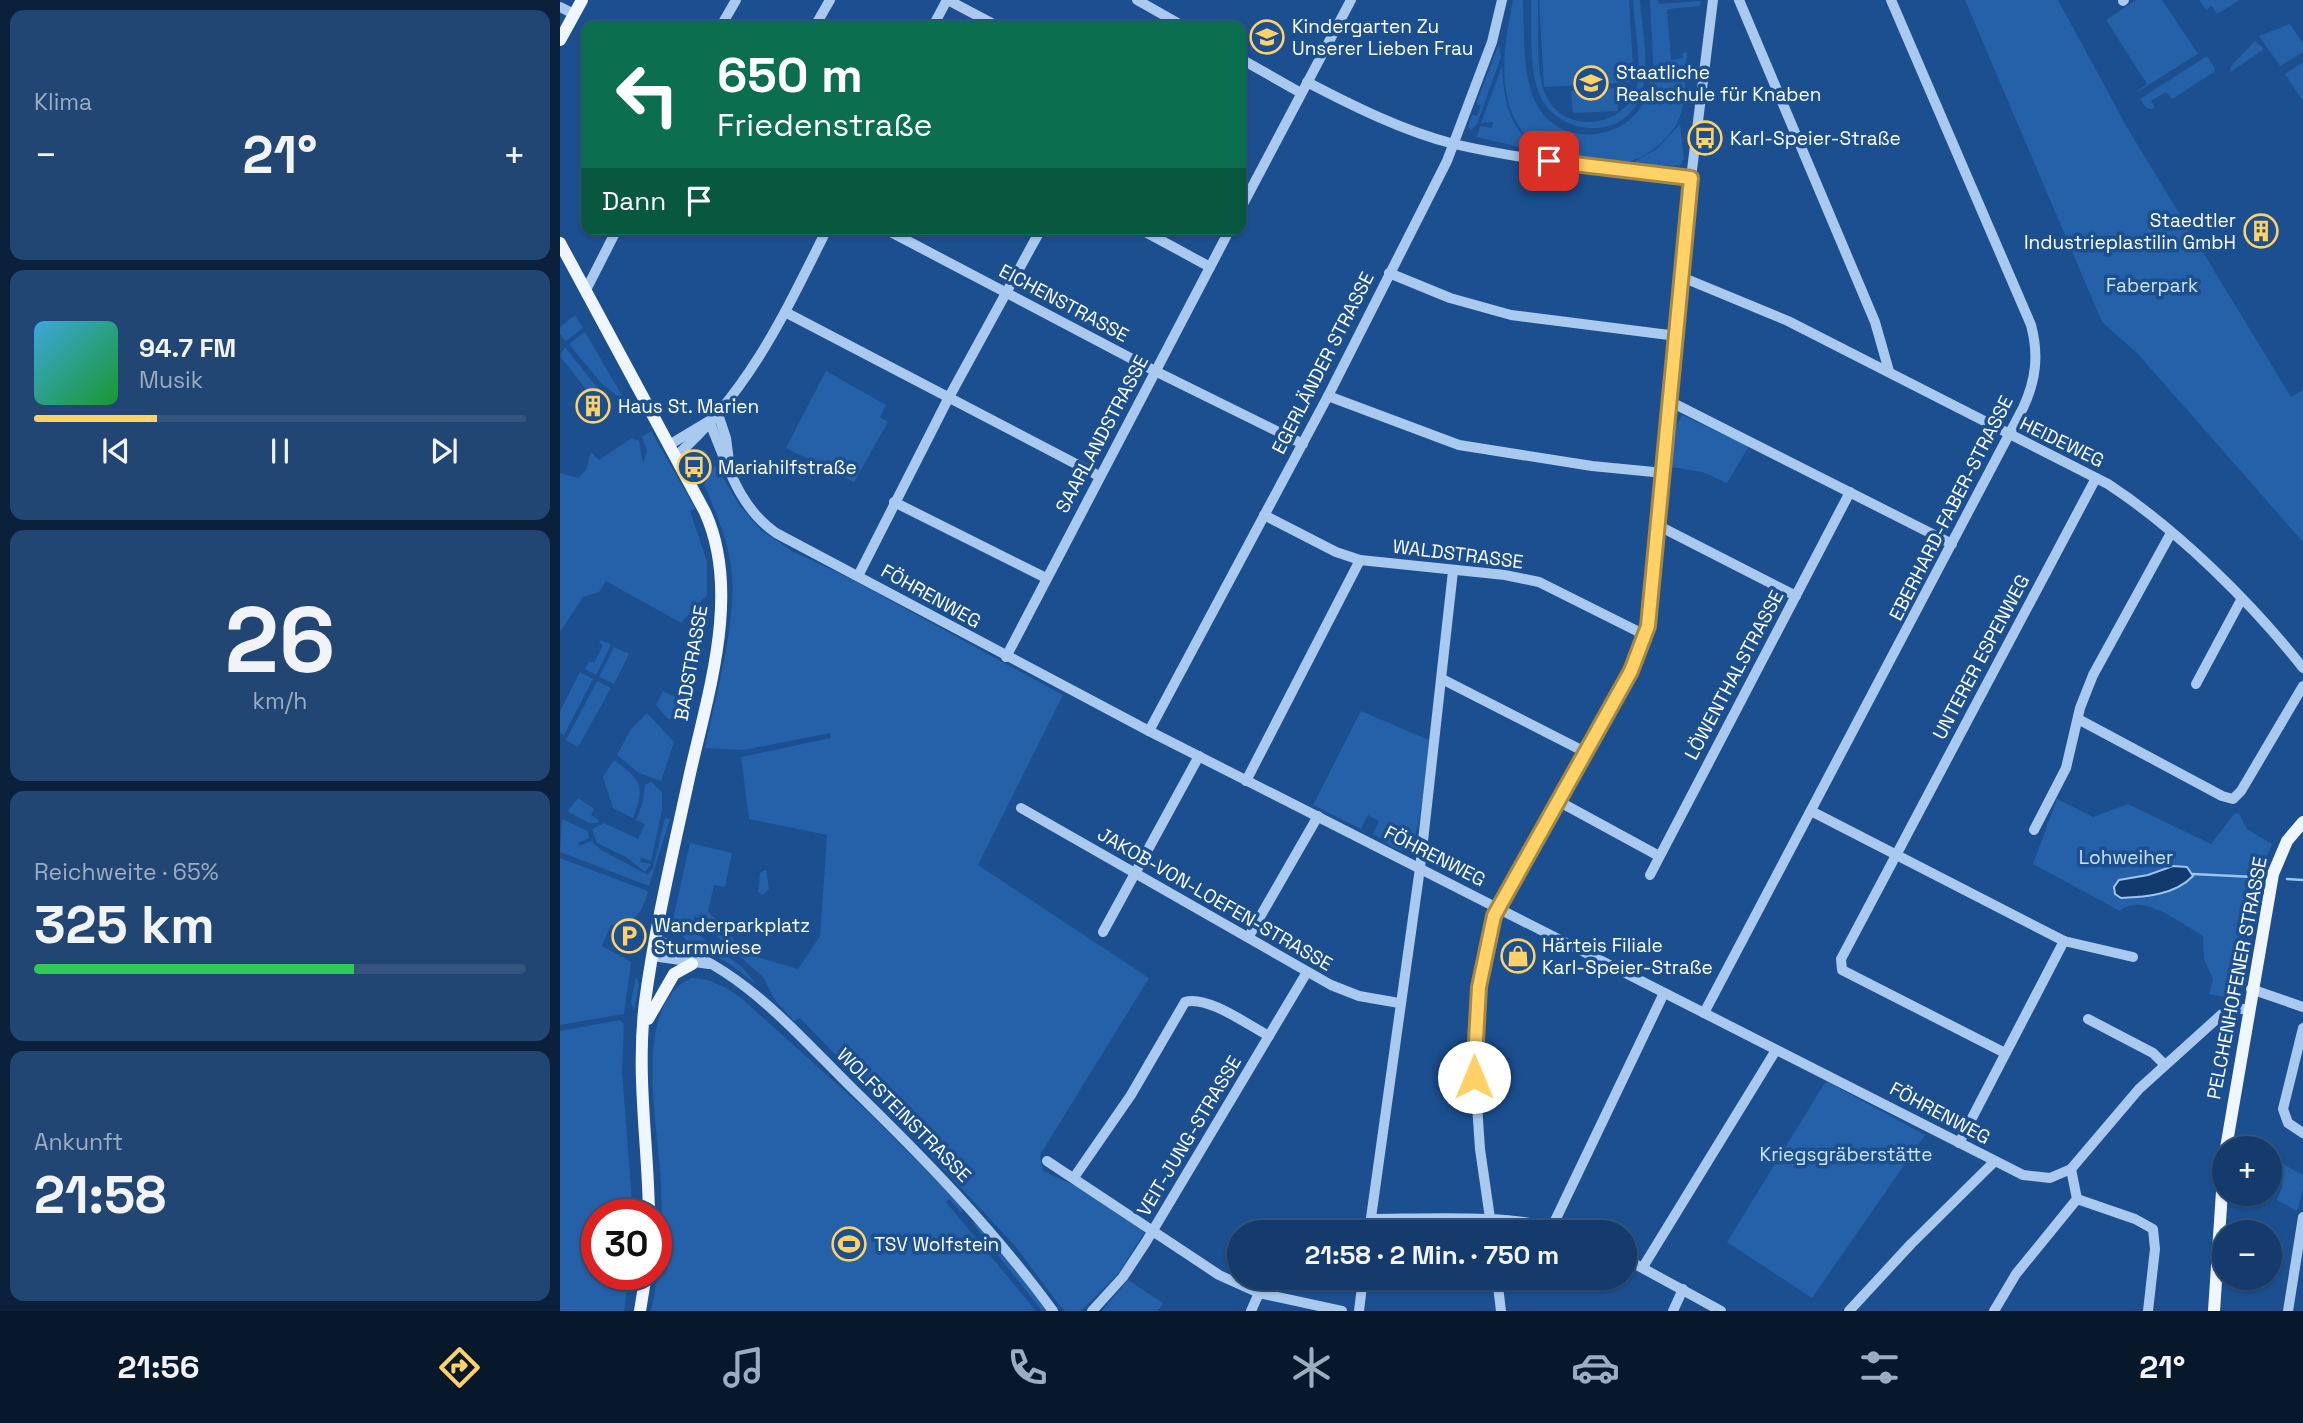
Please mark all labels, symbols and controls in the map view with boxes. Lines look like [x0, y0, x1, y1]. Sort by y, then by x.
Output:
place label: Kindergarten Zu Unserer Lieben Frau [1292, 14, 1473, 61]
school or university icon: Kindergarten Zu Unserer Lieben Frau [1248, 18, 1286, 56]
text: 650 m [717, 44, 863, 106]
icon: left [602, 49, 693, 140]
place label: Staatliche Realschule für Knaben [1616, 60, 1821, 107]
school or university icon: Staatliche Realschule für Knaben [1572, 64, 1610, 102]
text: Klima [34, 87, 92, 117]
text: Friedenstraße [717, 105, 932, 145]
bus stop icon: Karl-Speier-Straße [1686, 119, 1724, 157]
text: 21° [243, 122, 317, 188]
place label: Karl-Speier-Straße [1730, 126, 1901, 151]
text: − [34, 131, 58, 179]
text: + [502, 131, 526, 179]
pin [1519, 131, 1579, 191]
icon: arrive [1530, 142, 1568, 180]
icon: arrive [680, 182, 718, 220]
text: Dann [602, 184, 666, 218]
place label: Staedtler Industrieplastilin GmbH [2024, 208, 2236, 255]
building icon: Staedtler Industrieplastilin GmbH [2242, 212, 2280, 250]
street label: EICHENSTRASSE [995, 258, 1133, 348]
street label: EGERLÄNDER STRASSE [1266, 268, 1380, 458]
park label: Faberpark [2106, 273, 2198, 298]
text: 94.7 FM [139, 331, 236, 365]
street label: SAARLANDSTRASSE [1050, 351, 1154, 517]
text: Musik [139, 365, 203, 395]
building icon: Haus St. Marien [574, 387, 612, 425]
street label: EBERHARD-FABER-STRASSE [1883, 391, 2019, 625]
place label: Haus St. Marien [618, 394, 759, 419]
street label: HEIDEWEG [2016, 411, 2108, 473]
icon: previous [97, 432, 135, 470]
icon: pause [261, 432, 299, 470]
icon: next [425, 432, 463, 470]
bus stop icon: Mariahilfstraße [675, 448, 713, 486]
place label: Mariahilfstraße [718, 455, 857, 480]
street label: WALDSTRASSE [1391, 534, 1525, 574]
street label: FÖHRENWEG [877, 558, 985, 634]
street label: UNTERER ESPENWEG [1927, 570, 2035, 744]
text: 26 [225, 582, 335, 699]
street label: LÖWENTHALSTRASSE [1679, 586, 1789, 764]
street label: BADSTRASSE [669, 603, 713, 723]
text: km/h [253, 686, 307, 716]
street label: FÖHRENWEG [1380, 820, 1490, 892]
street label: JAKOB-VON-LOEFEN-STRASSE [1093, 821, 1337, 977]
park label: Lohweiher [2079, 845, 2173, 870]
street label: PELCHENHOFENER STRASSE [2201, 855, 2273, 1101]
text: Reichweite · 65% [34, 857, 218, 887]
text: 325 km [34, 892, 215, 958]
place label: Wanderparkplatz Sturmwiese [654, 913, 810, 960]
parking icon: Wanderparkplatz Sturmwiese [610, 917, 648, 955]
place label: Härteis Filiale Karl-Speier-Straße [1542, 933, 1713, 980]
shop icon: Härteis Filiale Karl-Speier-Straße [1499, 937, 1537, 975]
position arrow [1437, 1040, 1511, 1114]
street label: WOLFSTEINSTRASSE [831, 1042, 977, 1188]
street label: VEIT-JUNG-STRASSE [1131, 1051, 1247, 1221]
street label: FÖHRENWEG [1885, 1076, 1995, 1150]
text: Ankunft [34, 1127, 123, 1157]
map controls [2212, 1136, 2282, 1290]
button: + [2212, 1136, 2282, 1206]
park label: Kriegsgräberstätte [1760, 1142, 1932, 1167]
text: 21:58 [34, 1162, 166, 1228]
speed limit sign: 30 [581, 1199, 672, 1290]
button: − [2212, 1220, 2282, 1290]
sports icon: TSV Wolfstein [830, 1225, 868, 1263]
place label: TSV Wolfstein [874, 1232, 999, 1257]
text: 21:58 · 2 Min. · 750 m [1305, 1238, 1559, 1272]
icon: directions [435, 1343, 484, 1392]
icon: music [719, 1343, 768, 1392]
icon: phone [1003, 1343, 1052, 1392]
icon: climate [1287, 1343, 1336, 1392]
icon: car [1571, 1343, 1620, 1392]
icon: filters [1855, 1343, 1904, 1392]
text: 21:56 [118, 1347, 200, 1387]
text: 21° [2139, 1347, 2185, 1387]

